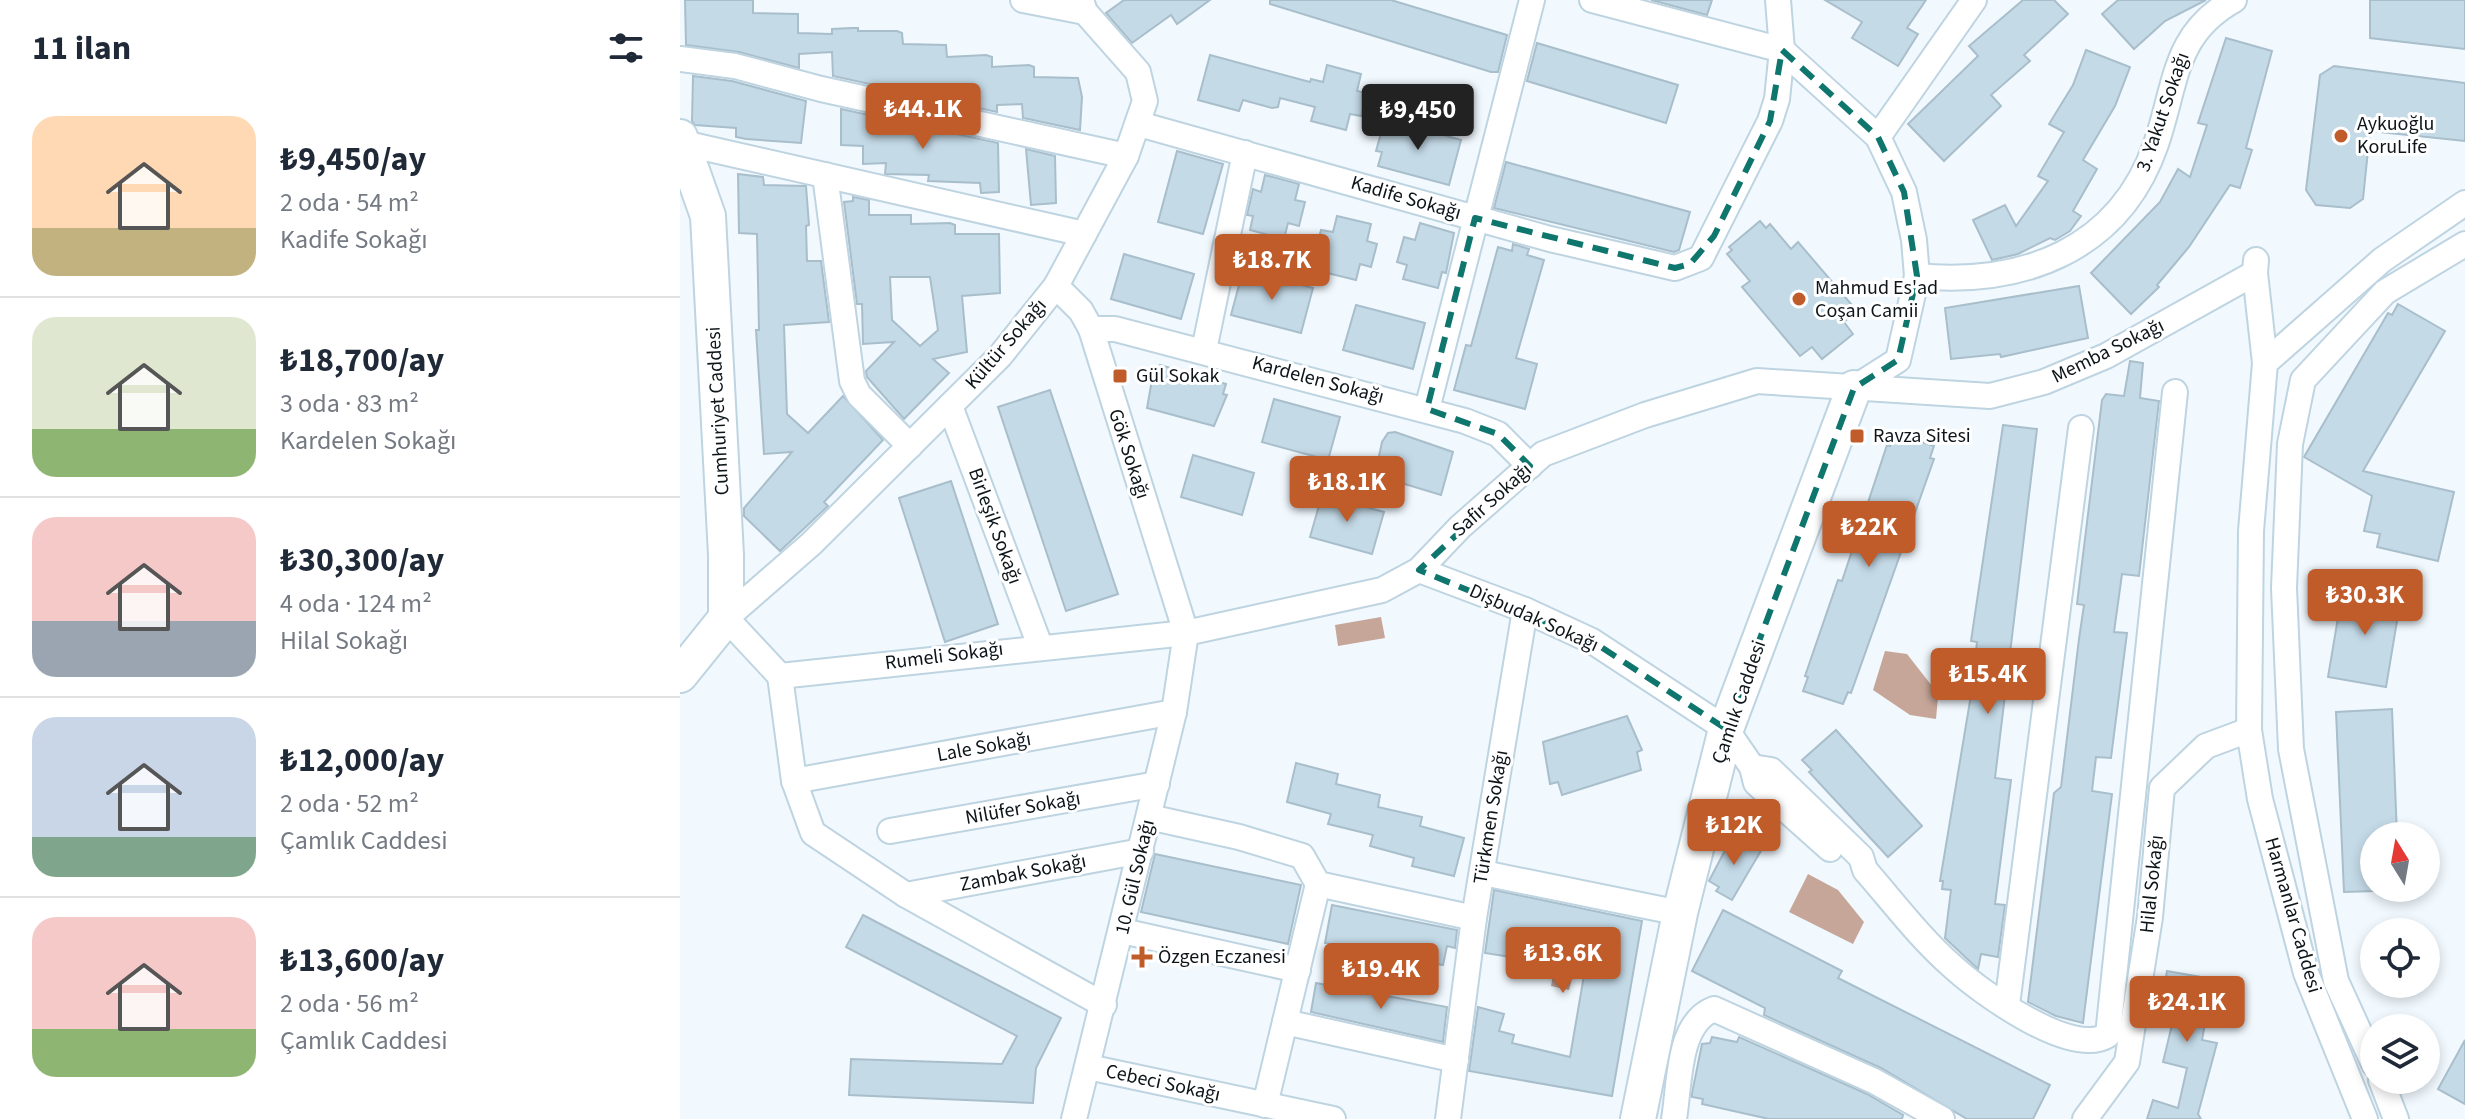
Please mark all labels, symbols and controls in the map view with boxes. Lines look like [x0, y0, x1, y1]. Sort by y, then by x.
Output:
text: 11 ilan [32, 24, 131, 73]
icon: filters [604, 26, 648, 70]
street label: 3. Yakut Sokağı [2129, 48, 2197, 176]
pin: ₺44.1K [858, 83, 988, 151]
pin: ₺9,450 [1353, 84, 1483, 152]
text: ₺44.1K [884, 90, 962, 127]
text: ₺9,450 [1380, 91, 1456, 128]
place label: Aykuoğlu KoruLife [2357, 110, 2434, 161]
marker: Aykuoğlu KoruLife [2332, 127, 2350, 145]
text: ₺9,450/ay [280, 135, 426, 184]
icon: home [96, 148, 192, 244]
street label: Kadife Sokağı [1348, 169, 1464, 227]
text: 2 oda · 54 m² [280, 184, 419, 221]
text: Kadife Sokağı [280, 221, 428, 258]
pin: ₺18.7K [1207, 234, 1337, 302]
text: ₺18.7K [1233, 241, 1311, 278]
place label: Mahmud Es'ad Coşan Camii [1815, 274, 1938, 325]
marker: Mahmud Es'ad Coşan Camii [1790, 290, 1808, 308]
street label: Kültür Sokağı [959, 292, 1053, 396]
street label: Memba Sokağı [2047, 312, 2169, 390]
street label: Cumhuriyet Caddesi [700, 326, 736, 496]
text: ₺18,700/ay [280, 336, 444, 385]
icon: home [96, 349, 192, 445]
street label: Kardelen Sokağı [1249, 349, 1387, 411]
place label: Gül Sokak [1136, 362, 1220, 390]
marker: Gül Sokak [1111, 367, 1129, 385]
text: 3 oda · 83 m² [280, 385, 419, 422]
street label: Gök Sokağı [1101, 405, 1157, 503]
text: Kardelen Sokağı [280, 422, 456, 459]
place label: Ravza Sitesi [1873, 422, 1971, 450]
marker: Ravza Sitesi [1848, 427, 1866, 445]
pin: ₺18.1K [1282, 456, 1412, 524]
street label: Safir Sokağı [1446, 457, 1538, 543]
text: ₺18.1K [1308, 463, 1386, 500]
street label: Birleşik Sokağı [961, 464, 1029, 588]
pin: ₺22K [1822, 501, 1916, 569]
text: ₺22K [1840, 508, 1898, 545]
text: ₺30,300/ay [280, 536, 444, 585]
icon: home [96, 549, 192, 645]
pin: ₺30.3K [2300, 569, 2430, 637]
text: ₺30.3K [2326, 576, 2404, 613]
street label: Dişbudak Sokağı [1465, 577, 1603, 659]
text: 4 oda · 124 m² [280, 585, 432, 622]
text: Hilal Sokağı [280, 622, 408, 659]
street label: Rumeli Sokağı [883, 635, 1005, 677]
street label: Çamlık Caddesi [1705, 636, 1773, 768]
pin: ₺15.4K [1923, 648, 2053, 716]
text: ₺15.4K [1949, 655, 2027, 692]
street label: Lale Sokağı [935, 725, 1033, 769]
text: ₺12,000/ay [280, 736, 444, 785]
street label: Türkmen Sokağı [1467, 748, 1515, 886]
icon: home [96, 749, 192, 845]
street label: Nilüfer Sokağı [963, 784, 1083, 832]
text: 2 oda · 52 m² [280, 785, 419, 822]
pin: ₺12K [1687, 799, 1781, 867]
text: ₺12K [1705, 806, 1763, 843]
street label: 10. Gül Sokağı [1108, 817, 1162, 937]
text: Çamlık Caddesi [280, 822, 448, 859]
north arrow [2360, 822, 2440, 902]
map controls [2360, 822, 2440, 1094]
street label: Hilal Sokağı [2133, 834, 2171, 934]
street label: Harmanlar Caddesi [2257, 834, 2329, 996]
street label: Zambak Sokağı [957, 847, 1089, 899]
button: locate [2360, 918, 2440, 998]
pin: ₺13.6K [1498, 927, 1628, 995]
text: ₺13.6K [1524, 934, 1602, 971]
text: ₺13,600/ay [280, 936, 444, 985]
place label: Özgen Eczanesi [1158, 943, 1286, 971]
pin: ₺19.4K [1316, 943, 1446, 1011]
marker: Özgen Eczanesi [1133, 948, 1151, 966]
icon: home [96, 949, 192, 1045]
text: ₺19.4K [1342, 950, 1420, 987]
pin: ₺24.1K [2122, 976, 2252, 1044]
text: ₺24.1K [2148, 983, 2226, 1020]
text: 2 oda · 56 m² [280, 985, 419, 1022]
button: layers [2360, 1014, 2440, 1094]
text: Çamlık Caddesi [280, 1022, 448, 1059]
street label: Cebeci Sokağı [1103, 1057, 1223, 1109]

